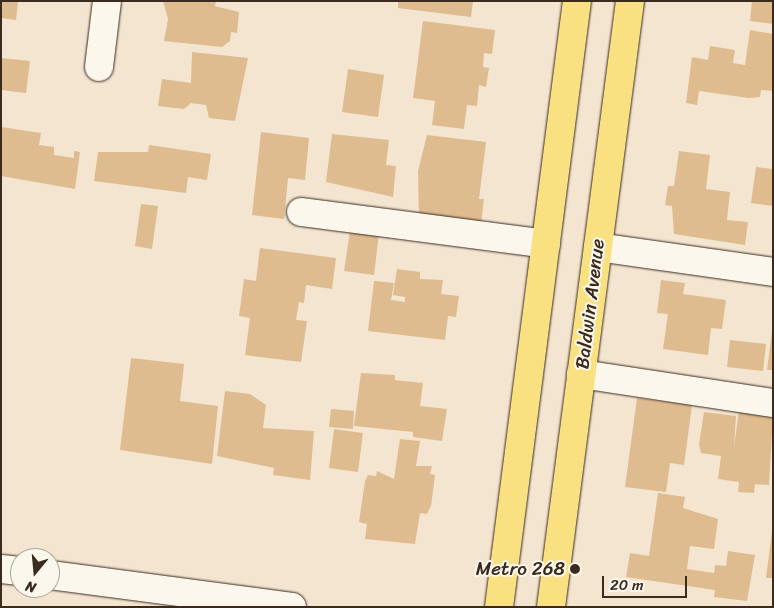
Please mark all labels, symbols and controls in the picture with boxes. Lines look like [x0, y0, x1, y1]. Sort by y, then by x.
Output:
street label: Baldwin Avenue [571, 238, 609, 370]
north arrow [10, 548, 60, 598]
place label: Metro 268 [476, 558, 565, 580]
marker: Metro 268 [569, 563, 581, 575]
scale bar [604, 566, 689, 598]
text: 20 m [610, 572, 644, 598]
text: N [22, 573, 39, 600]

